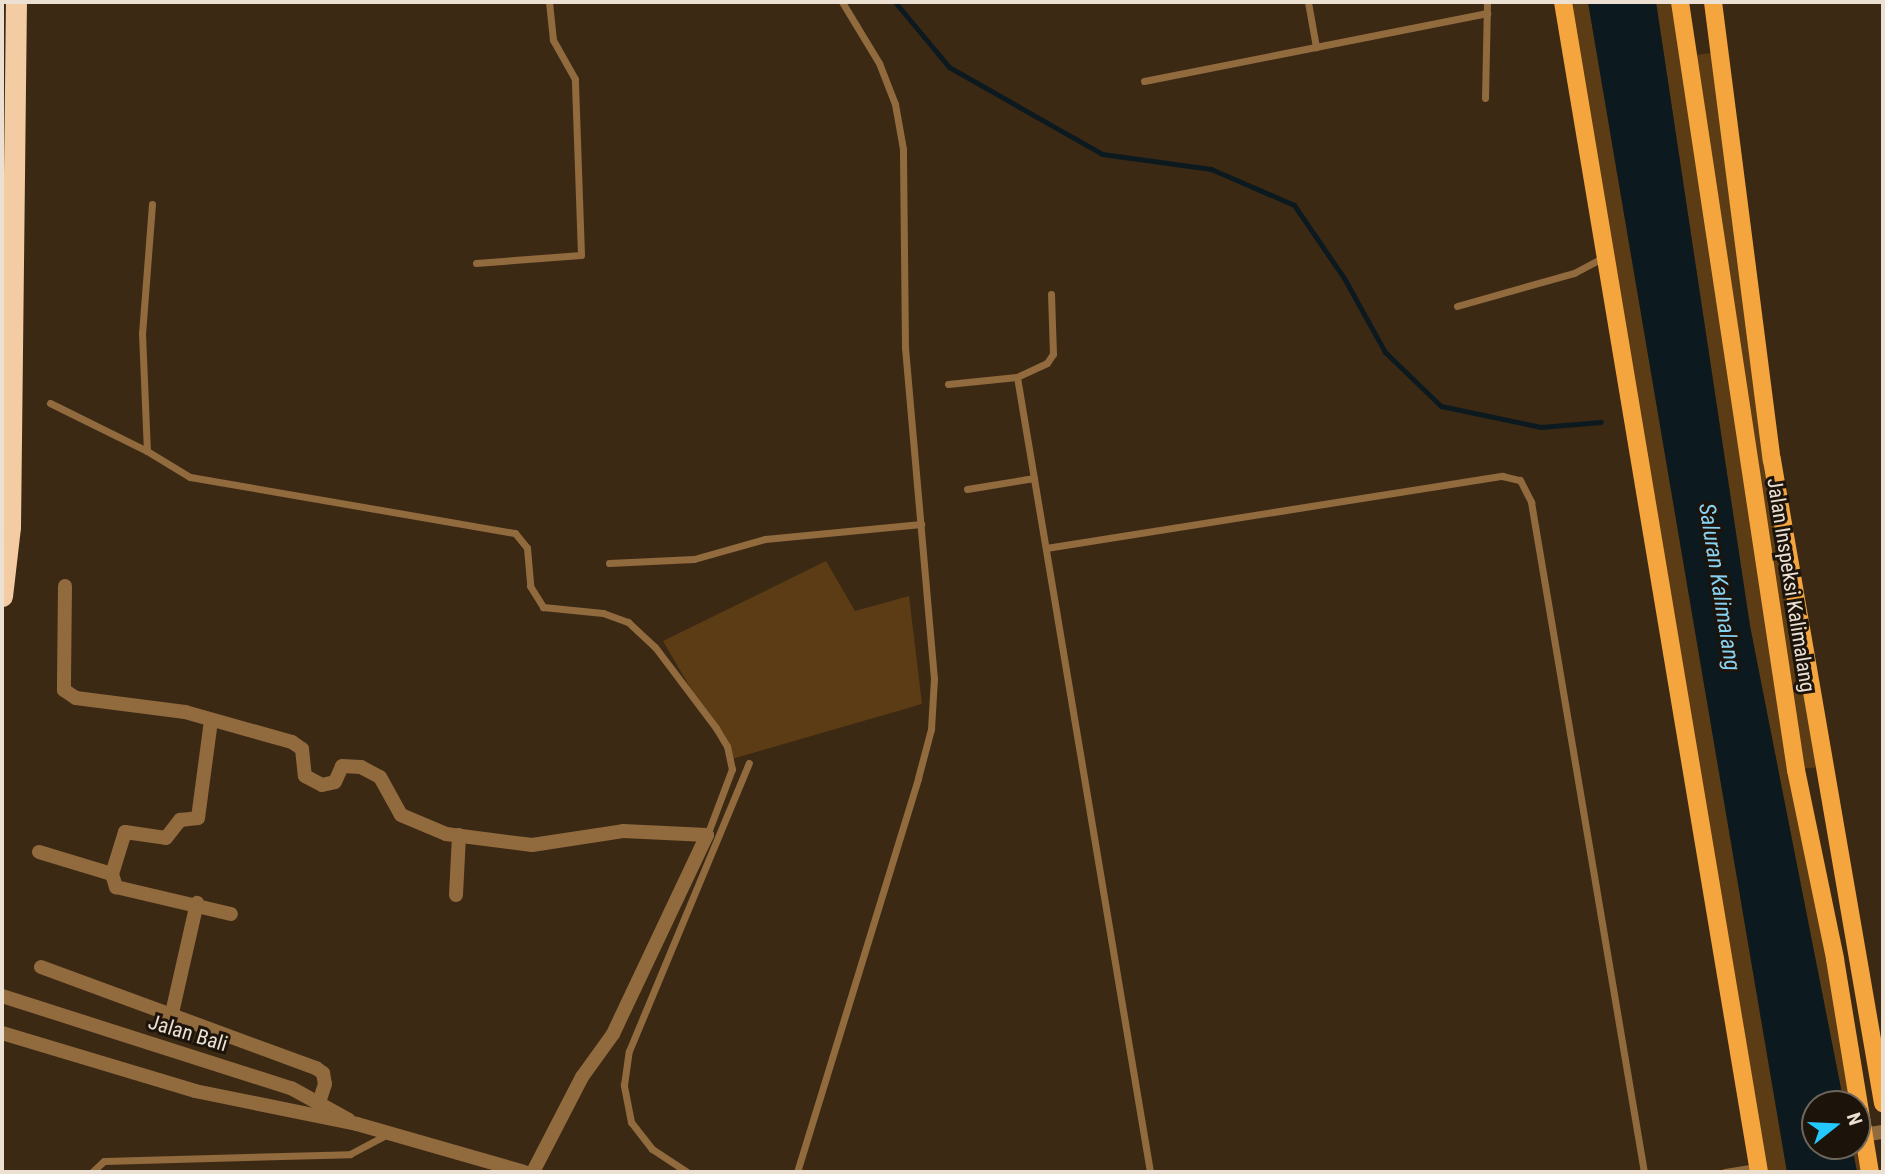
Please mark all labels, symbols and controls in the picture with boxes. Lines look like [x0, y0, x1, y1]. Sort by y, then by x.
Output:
street label: Jalan Inspeksi Kalimalang [1762, 476, 1820, 694]
water label: Saluran Kalimalang [1692, 501, 1746, 673]
street label: Jalan Bali [145, 1009, 231, 1057]
north arrow [1801, 1090, 1871, 1160]
text: N [1842, 1110, 1867, 1128]

